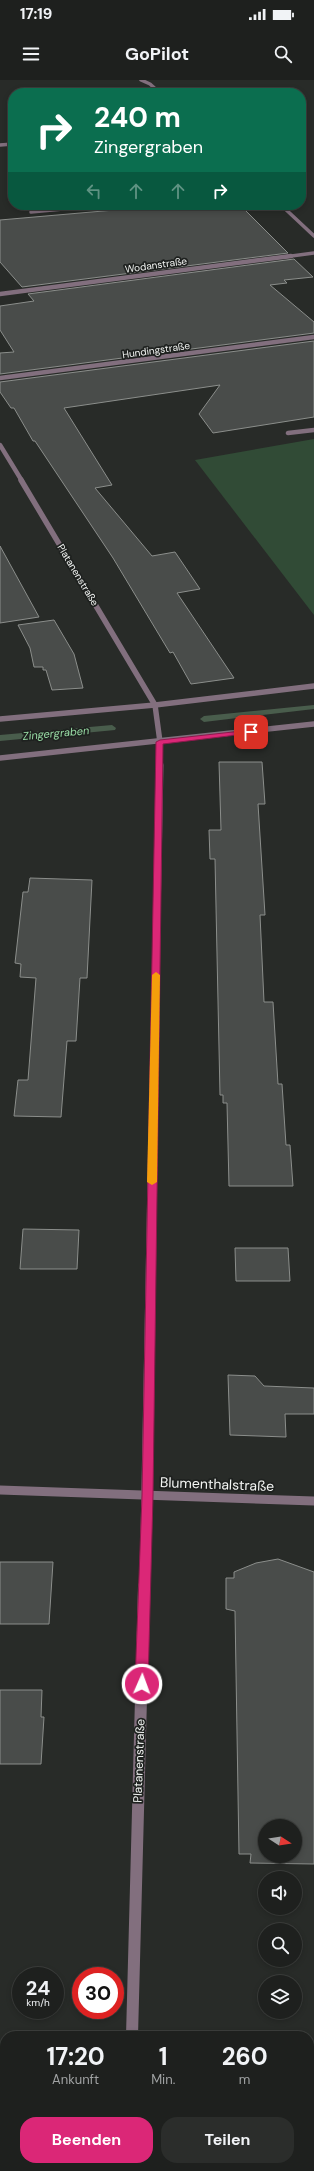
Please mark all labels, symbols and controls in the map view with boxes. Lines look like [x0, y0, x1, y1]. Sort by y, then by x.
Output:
text: 17:19 [20, 4, 52, 24]
text: GoPilot [125, 42, 189, 66]
icon: menu [20, 43, 42, 65]
icon: search [272, 43, 294, 65]
text: 240 m [94, 99, 181, 136]
icon: right [28, 104, 80, 156]
text: Zingergraben [94, 135, 203, 159]
icon: left [83, 180, 105, 202]
icon: ahead [125, 180, 147, 202]
icon: ahead [167, 180, 189, 202]
icon: right [209, 180, 231, 202]
street label: Wodanstraße [124, 254, 188, 276]
street label: Hundingstraße [121, 339, 191, 361]
street label: Platanenstraße [54, 542, 102, 609]
pin [234, 715, 268, 749]
icon: arrive [240, 721, 262, 743]
water label: Zingergraben [22, 723, 90, 743]
street label: Blumenthalstraße [160, 1473, 274, 1495]
position arrow [121, 1663, 163, 1705]
street label: Platanenstraße [130, 1719, 148, 1803]
north arrow [258, 1819, 302, 1863]
map controls [258, 1819, 302, 2019]
button: sound [258, 1871, 302, 1915]
button: search [258, 1923, 302, 1967]
speed limit sign: 30 [72, 1967, 124, 2019]
text: 24 [26, 1975, 50, 2001]
button: layers [258, 1975, 302, 2019]
text: km/h [26, 1996, 50, 2009]
text: 17:20 [46, 2041, 105, 2072]
text: 1 [159, 2041, 168, 2072]
text: 260 [222, 2041, 268, 2072]
text: Ankunft [52, 2071, 99, 2088]
text: Min. [151, 2071, 175, 2088]
text: m [239, 2071, 250, 2088]
button: Beenden [20, 2117, 153, 2163]
button: Teilen [161, 2117, 294, 2163]

